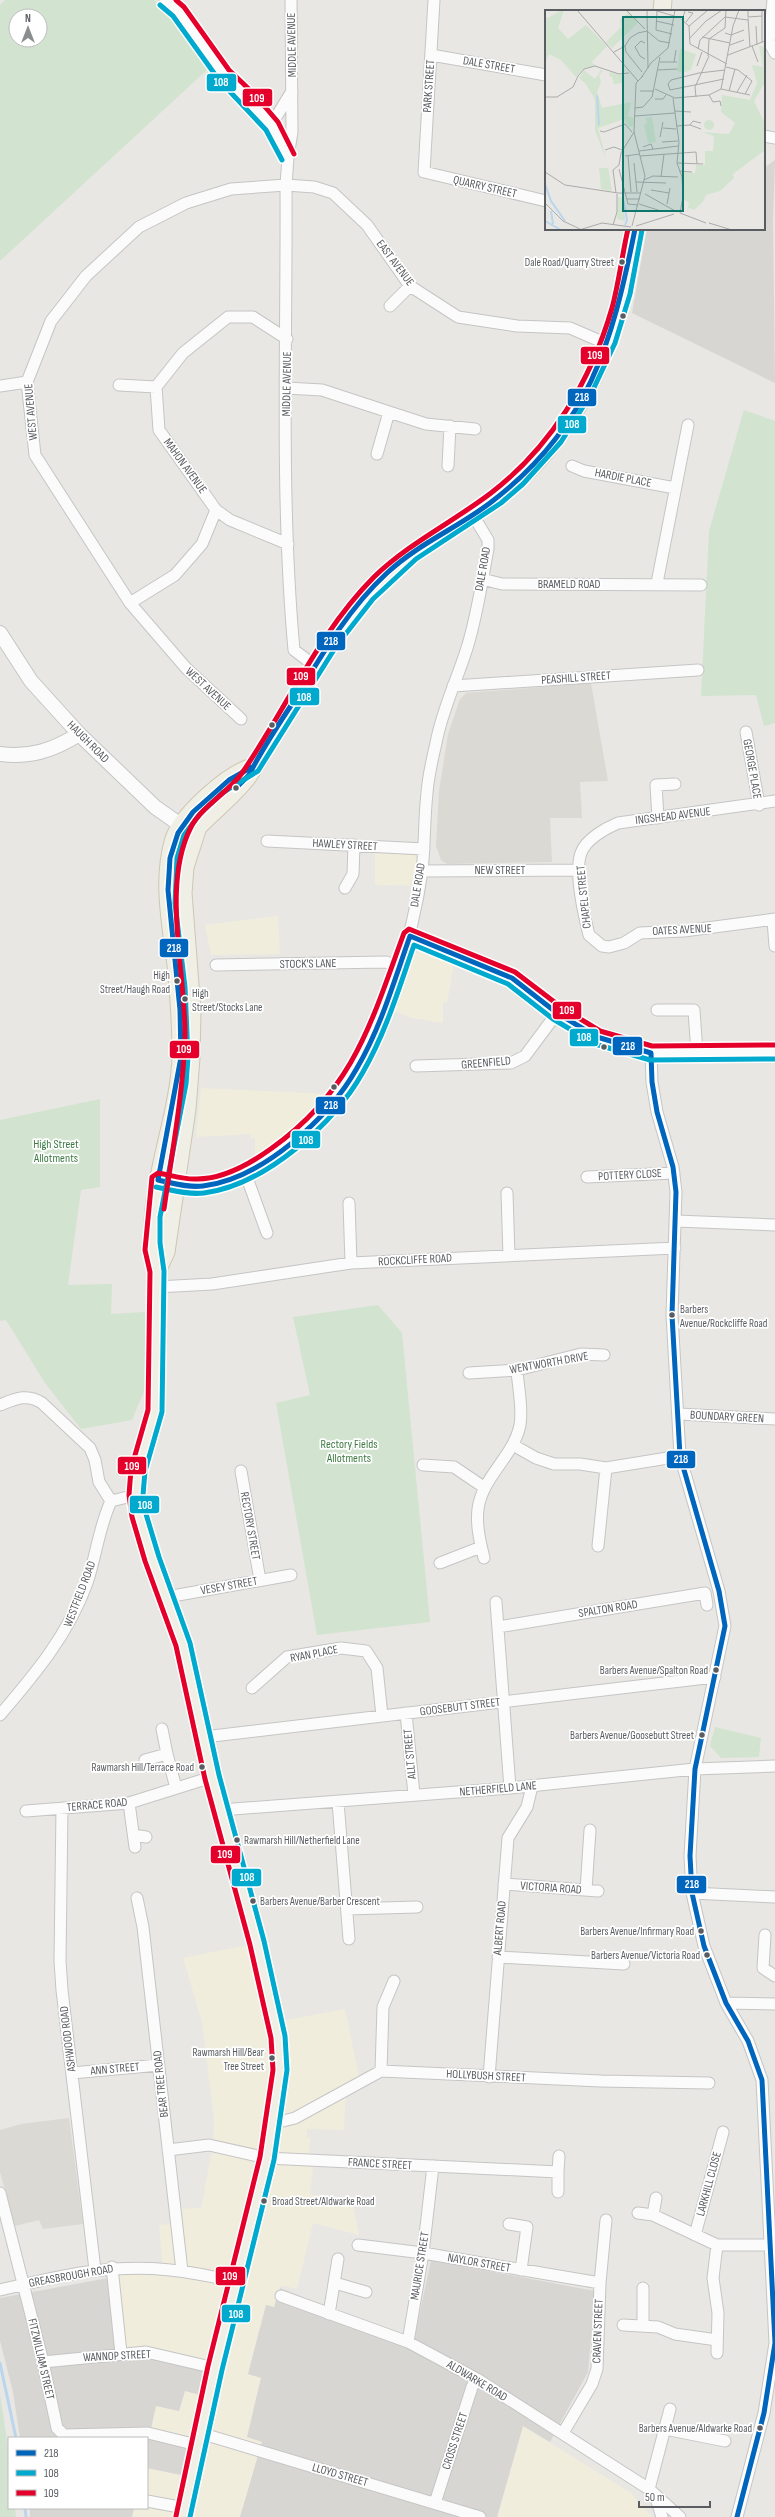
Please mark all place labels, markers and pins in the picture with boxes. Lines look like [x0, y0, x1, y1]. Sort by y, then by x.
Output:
place label: Dale Road/Quarry Street [525, 256, 615, 269]
marker: Dale Road/Quarry Street [617, 257, 627, 267]
unlabelled marker [618, 311, 628, 321]
unlabelled marker [267, 720, 277, 730]
unlabelled marker [231, 783, 241, 793]
place label: High Street/Haugh Road [100, 969, 170, 996]
marker: High Street/Haugh Road [172, 976, 182, 986]
place label: High Street/Stocks Lane [192, 987, 263, 1014]
marker: High Street/Stocks Lane [180, 994, 190, 1004]
unlabelled marker [599, 1042, 609, 1052]
unlabelled marker [329, 1082, 339, 1092]
place label: Barbers Avenue/Rockcliffe Road [679, 1303, 768, 1330]
marker: Barbers Avenue/Rockcliffe Road [667, 1310, 677, 1320]
place label: Barbers Avenue/Spalton Road [600, 1664, 708, 1677]
marker: Barbers Avenue/Spalton Road [711, 1665, 721, 1675]
place label: Barbers Avenue/Goosebutt Street [570, 1729, 695, 1742]
marker: Barbers Avenue/Goosebutt Street [697, 1730, 707, 1740]
place label: Rawmarsh Hill/Terrace Road [91, 1761, 194, 1774]
marker: Rawmarsh Hill/Terrace Road [197, 1762, 207, 1772]
place label: Rawmarsh Hill/Netherfield Lane [244, 1834, 360, 1847]
marker: Rawmarsh Hill/Netherfield Lane [232, 1835, 242, 1845]
place label: Barbers Avenue/Barber Crescent [260, 1895, 381, 1908]
marker: Barbers Avenue/Barber Crescent [248, 1896, 258, 1906]
place label: Barbers Avenue/Infirmary Road [580, 1925, 694, 1938]
marker: Barbers Avenue/Infirmary Road [696, 1926, 706, 1936]
place label: Barbers Avenue/Victoria Road [591, 1949, 700, 1962]
marker: Barbers Avenue/Victoria Road [702, 1950, 712, 1960]
place label: Rawmarsh Hill/Bear Tree Street [192, 2046, 265, 2073]
marker: Rawmarsh Hill/Bear Tree Street [267, 2053, 277, 2063]
place label: Broad Street/Aldwarke Road [272, 2195, 375, 2208]
marker: Broad Street/Aldwarke Road [259, 2196, 269, 2206]
place label: Barbers Avenue/Aldwarke Road [639, 2422, 752, 2435]
marker: Barbers Avenue/Aldwarke Road [755, 2423, 765, 2433]

